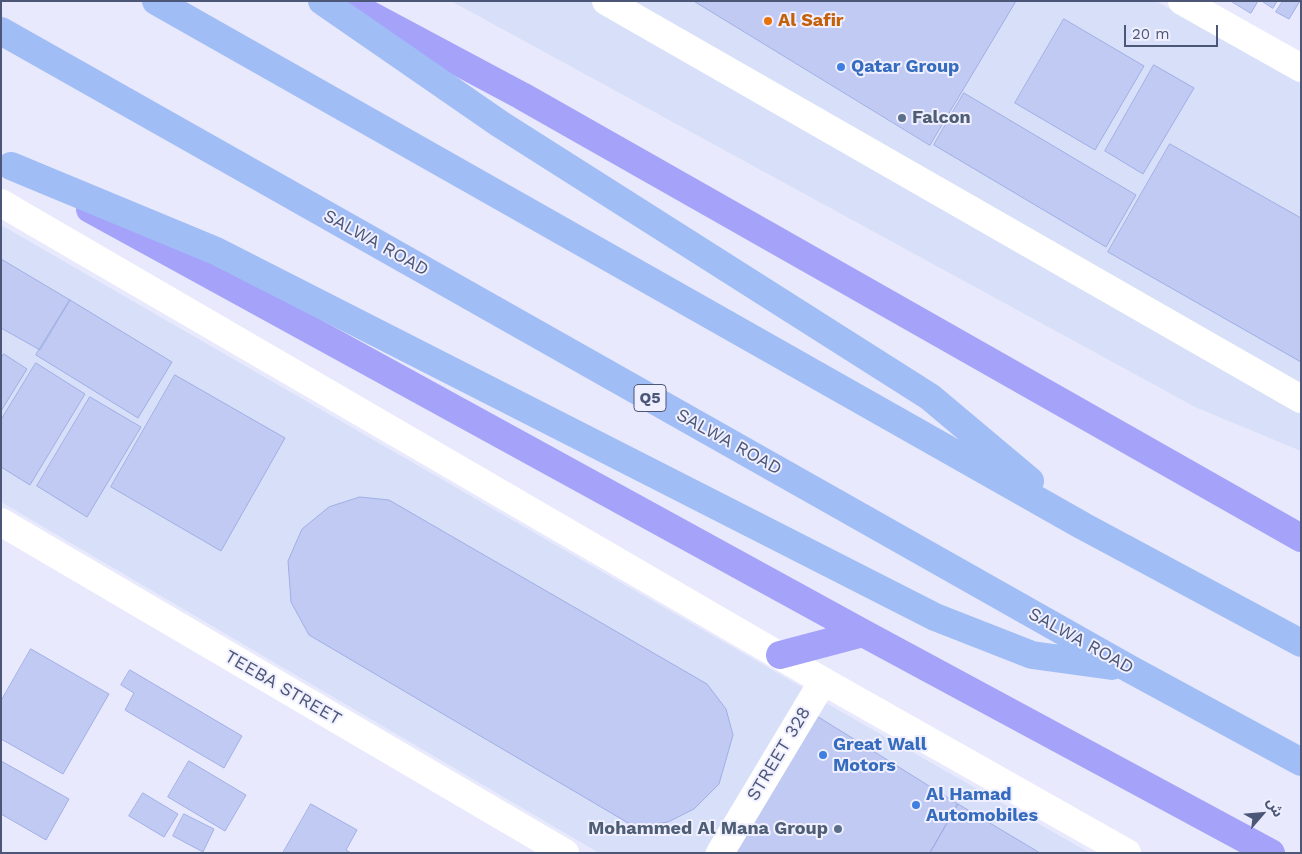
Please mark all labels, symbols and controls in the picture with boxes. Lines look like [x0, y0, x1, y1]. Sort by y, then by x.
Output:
place label: Al Safir [778, 10, 844, 32]
marker: Al Safir [762, 15, 774, 27]
scale bar [1127, 15, 1221, 47]
text: 20 m [1132, 25, 1170, 43]
place label: Qatar Group [851, 56, 959, 78]
marker: Qatar Group [835, 61, 847, 73]
place label: Falcon [912, 107, 971, 129]
marker: Falcon [896, 112, 908, 124]
street label: SALWA ROAD [320, 205, 432, 281]
road number: Q5 [634, 384, 666, 412]
street label: SALWA ROAD [673, 404, 785, 480]
street label: SALWA ROAD [1025, 603, 1137, 679]
street label: TEEBA STREET [221, 646, 345, 730]
street label: STREET 328 [742, 703, 816, 805]
place label: Great Wall Motors [833, 734, 927, 776]
marker: Great Wall Motors [817, 749, 829, 761]
place label: Al Hamad Automobiles [926, 784, 1038, 826]
north arrow [1237, 789, 1287, 839]
text: ش [1264, 795, 1287, 819]
marker: Al Hamad Automobiles [910, 799, 922, 811]
place label: Mohammed Al Mana Group [588, 818, 828, 840]
marker: Mohammed Al Mana Group [832, 823, 844, 835]

